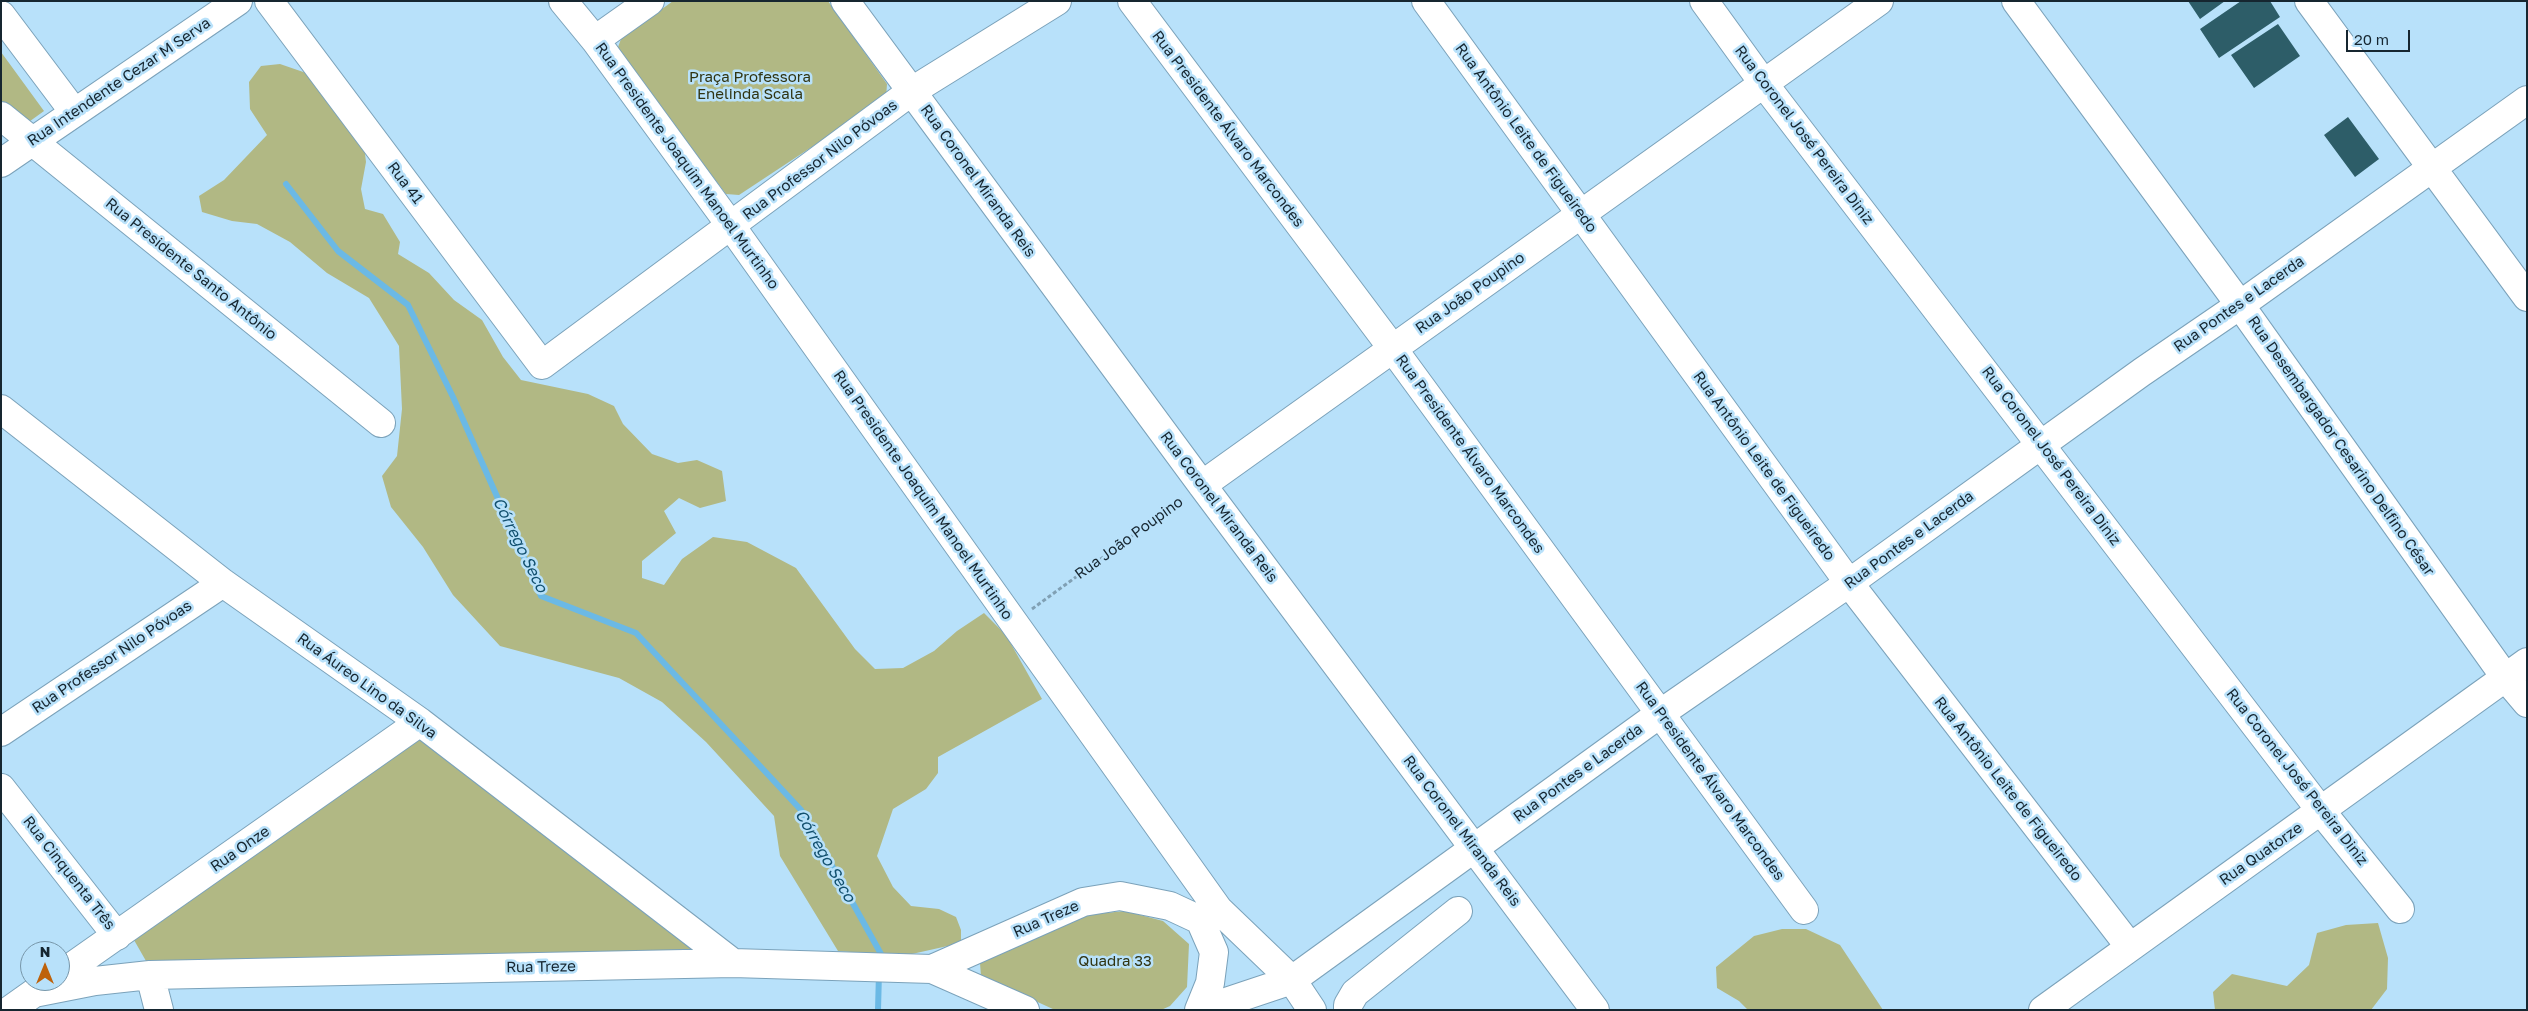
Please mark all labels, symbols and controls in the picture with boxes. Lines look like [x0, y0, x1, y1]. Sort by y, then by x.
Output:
street label: Rua Intendente Cezar M Serva [24, 14, 214, 150]
scale bar [2348, 20, 2412, 52]
street label: Rua Presidente Álvaro Marcondes [1148, 27, 1308, 231]
text: 20 m [2354, 30, 2389, 48]
street label: Rua Presidente Joaquim Manoel Murtinho [591, 39, 783, 293]
street label: Rua Antônio Leite de Figueiredo [1451, 40, 1601, 236]
street label: Rua Coronel José Pereira Diniz [1731, 42, 1877, 228]
park label: Praça Professora Enelinda Scala [689, 68, 811, 103]
street label: Rua Professor Nilo Póvoas [739, 96, 901, 224]
street label: Rua Coronel Miranda Reis [917, 101, 1039, 261]
street label: Rua 41 [383, 159, 427, 207]
street label: Rua Presidente Santo Antônio [102, 194, 280, 344]
street label: Rua João Poupino [1412, 249, 1528, 337]
street label: Rua Pontes e Lacerda [2170, 252, 2308, 356]
street label: Rua Desembargador Cesarino Delfino César [2244, 313, 2438, 579]
street label: Rua Presidente Álvaro Marcondes [1392, 351, 1548, 557]
street label: Rua Coronel José Pereira Diniz [1978, 363, 2124, 549]
street label: Rua Presidente Joaquim Manoel Murtinho [829, 367, 1017, 623]
street label: Rua Antônio Leite de Figueiredo [1689, 368, 1839, 564]
street label: Rua Coronel Miranda Reis [1156, 428, 1282, 586]
street label: Rua Pontes e Lacerda [1841, 487, 1977, 593]
street label: Rua João Poupino [1072, 493, 1186, 583]
water label: Córrego Seco [489, 494, 551, 596]
street label: Rua Professor Nilo Póvoas [29, 597, 195, 717]
street label: Rua Áureo Lino da Silva [294, 629, 440, 743]
street label: Rua Presidente Álvaro Marcondes [1632, 678, 1788, 884]
street label: Rua Coronel José Pereira Diniz [2222, 685, 2372, 869]
street label: Rua Antônio Leite de Figueiredo [1930, 693, 2086, 885]
street label: Rua Pontes e Lacerda [1510, 720, 1646, 826]
street label: Rua Coronel Miranda Reis [1399, 752, 1525, 910]
water label: Córrego Seco [791, 806, 859, 906]
street label: Rua Cinquenta Três [19, 813, 119, 933]
street label: Rua Quatorze [2216, 819, 2306, 889]
street label: Rua Onze [207, 822, 273, 876]
street label: Rua Treze [1010, 897, 1082, 941]
north arrow [20, 941, 70, 991]
text: N [40, 943, 50, 960]
park label: Quadra 33 [1078, 952, 1152, 970]
street label: Rua Treze [506, 957, 576, 977]

